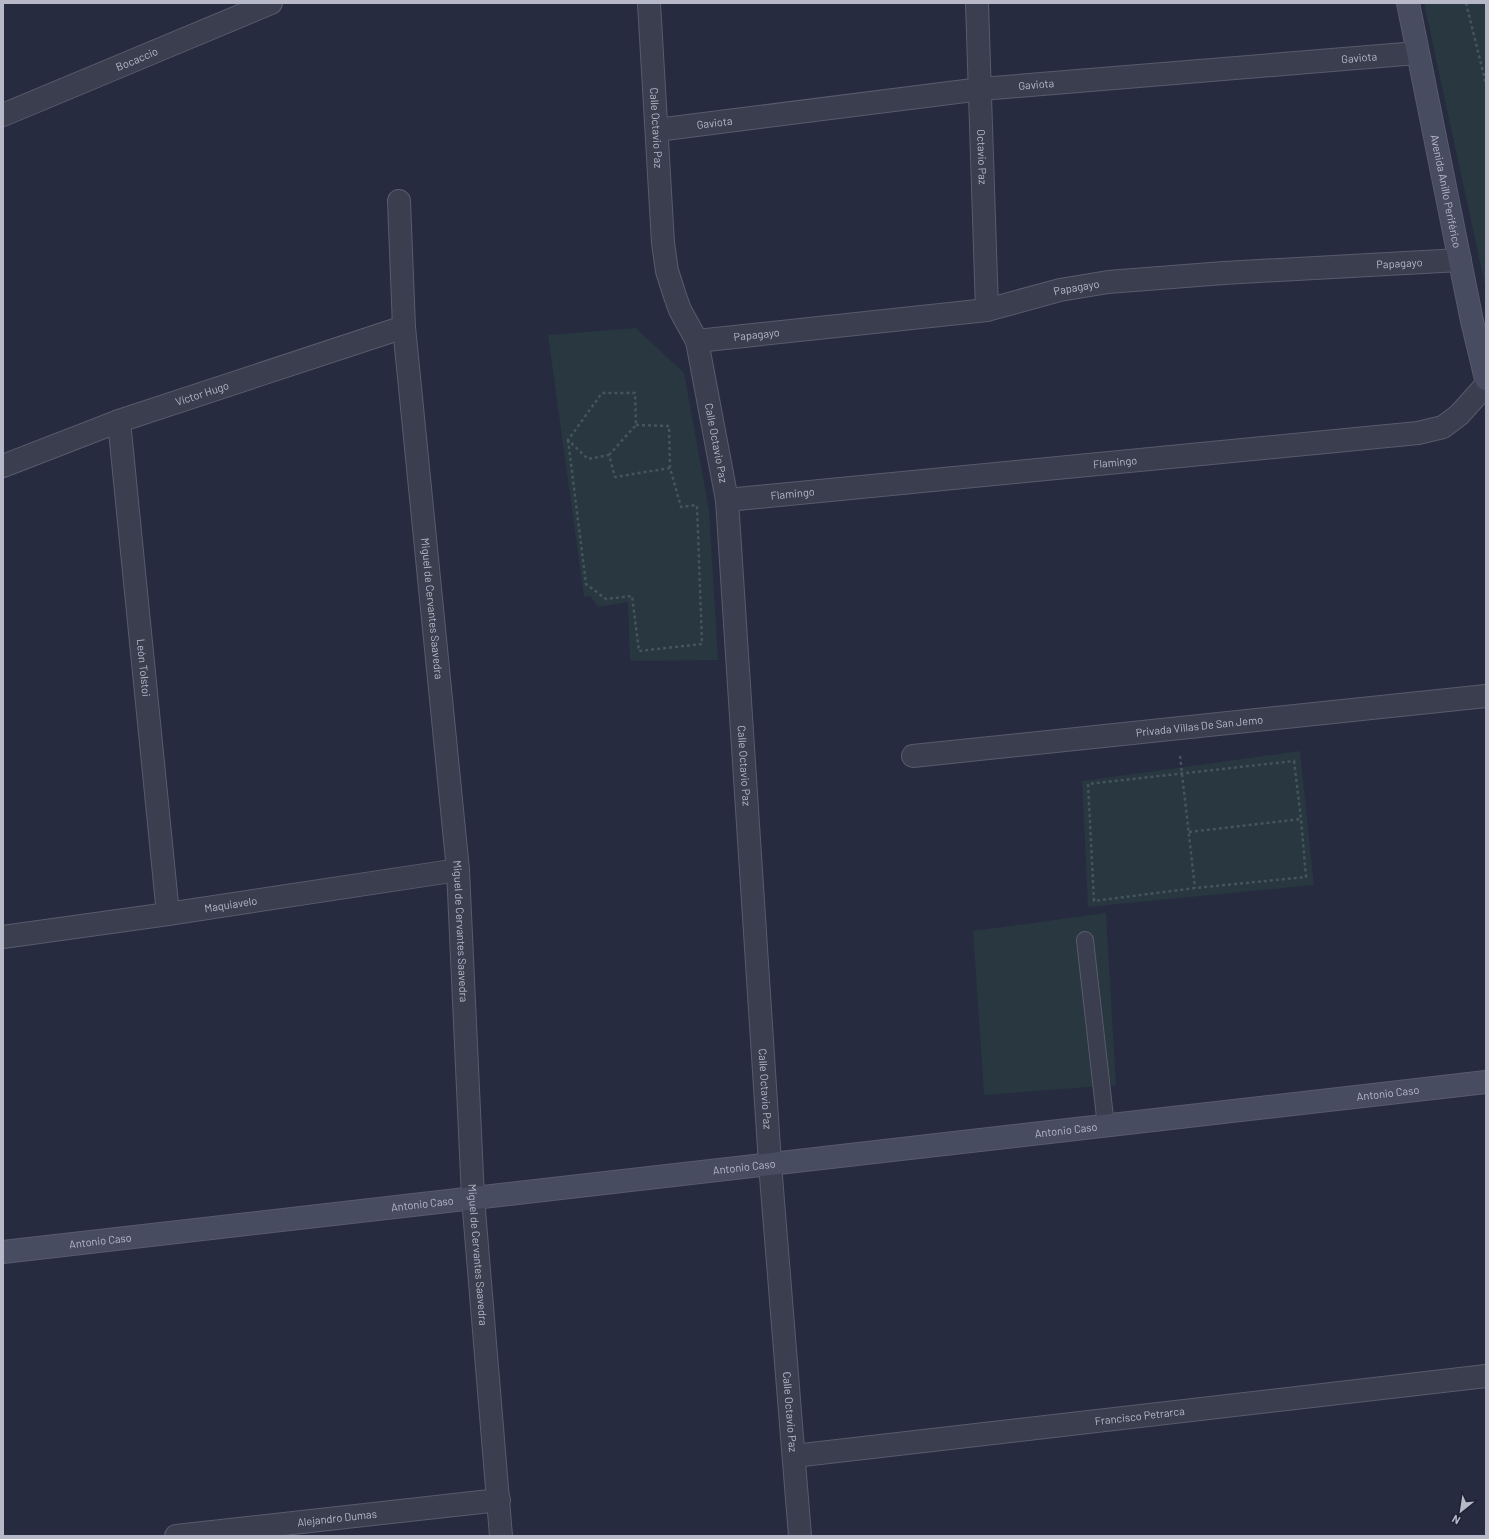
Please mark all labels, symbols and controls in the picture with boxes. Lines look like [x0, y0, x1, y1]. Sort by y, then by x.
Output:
street label: Bocaccio [114, 44, 160, 73]
street label: Gaviota [1341, 49, 1377, 65]
street label: Gaviota [1018, 76, 1055, 92]
street label: Calle Octavio Paz [648, 87, 666, 169]
street label: Gaviota [696, 114, 733, 131]
street label: Octavio Paz [975, 129, 990, 185]
street label: Avenida Anillo Periférico [1429, 133, 1464, 249]
street label: Papagayo [1376, 255, 1423, 271]
street label: Papagayo [1052, 277, 1100, 297]
street label: Papagayo [733, 325, 780, 343]
street label: Víctor Hugo [174, 378, 230, 408]
street label: Calle Octavio Paz [703, 402, 731, 484]
street label: Flamingo [1093, 453, 1138, 470]
street label: Flamingo [770, 485, 815, 502]
street label: Miguel de Cervantes Saavedra [419, 537, 446, 680]
street label: León Tolstoi [135, 638, 153, 697]
street label: Privada Villas De San Jemo [1135, 712, 1264, 739]
street label: Calle Octavio Paz [736, 725, 754, 806]
street label: Miguel de Cervantes Saavedra [451, 860, 471, 1002]
street label: Maquiavelo [203, 894, 258, 914]
street label: Calle Octavio Paz [757, 1048, 775, 1130]
street label: Antonio Caso [1356, 1083, 1420, 1103]
street label: Antonio Caso [1034, 1120, 1098, 1140]
street label: Antonio Caso [712, 1157, 776, 1177]
street label: Miguel de Cervantes Saavedra [466, 1184, 491, 1326]
street label: Antonio Caso [390, 1193, 454, 1213]
street label: Antonio Caso [68, 1230, 132, 1250]
street label: Calle Octavio Paz [781, 1371, 800, 1453]
street label: Francisco Petrarca [1094, 1404, 1185, 1427]
north arrow [1441, 1491, 1481, 1531]
street label: Alejandro Dumas [296, 1507, 377, 1528]
text: N [1449, 1513, 1462, 1528]

